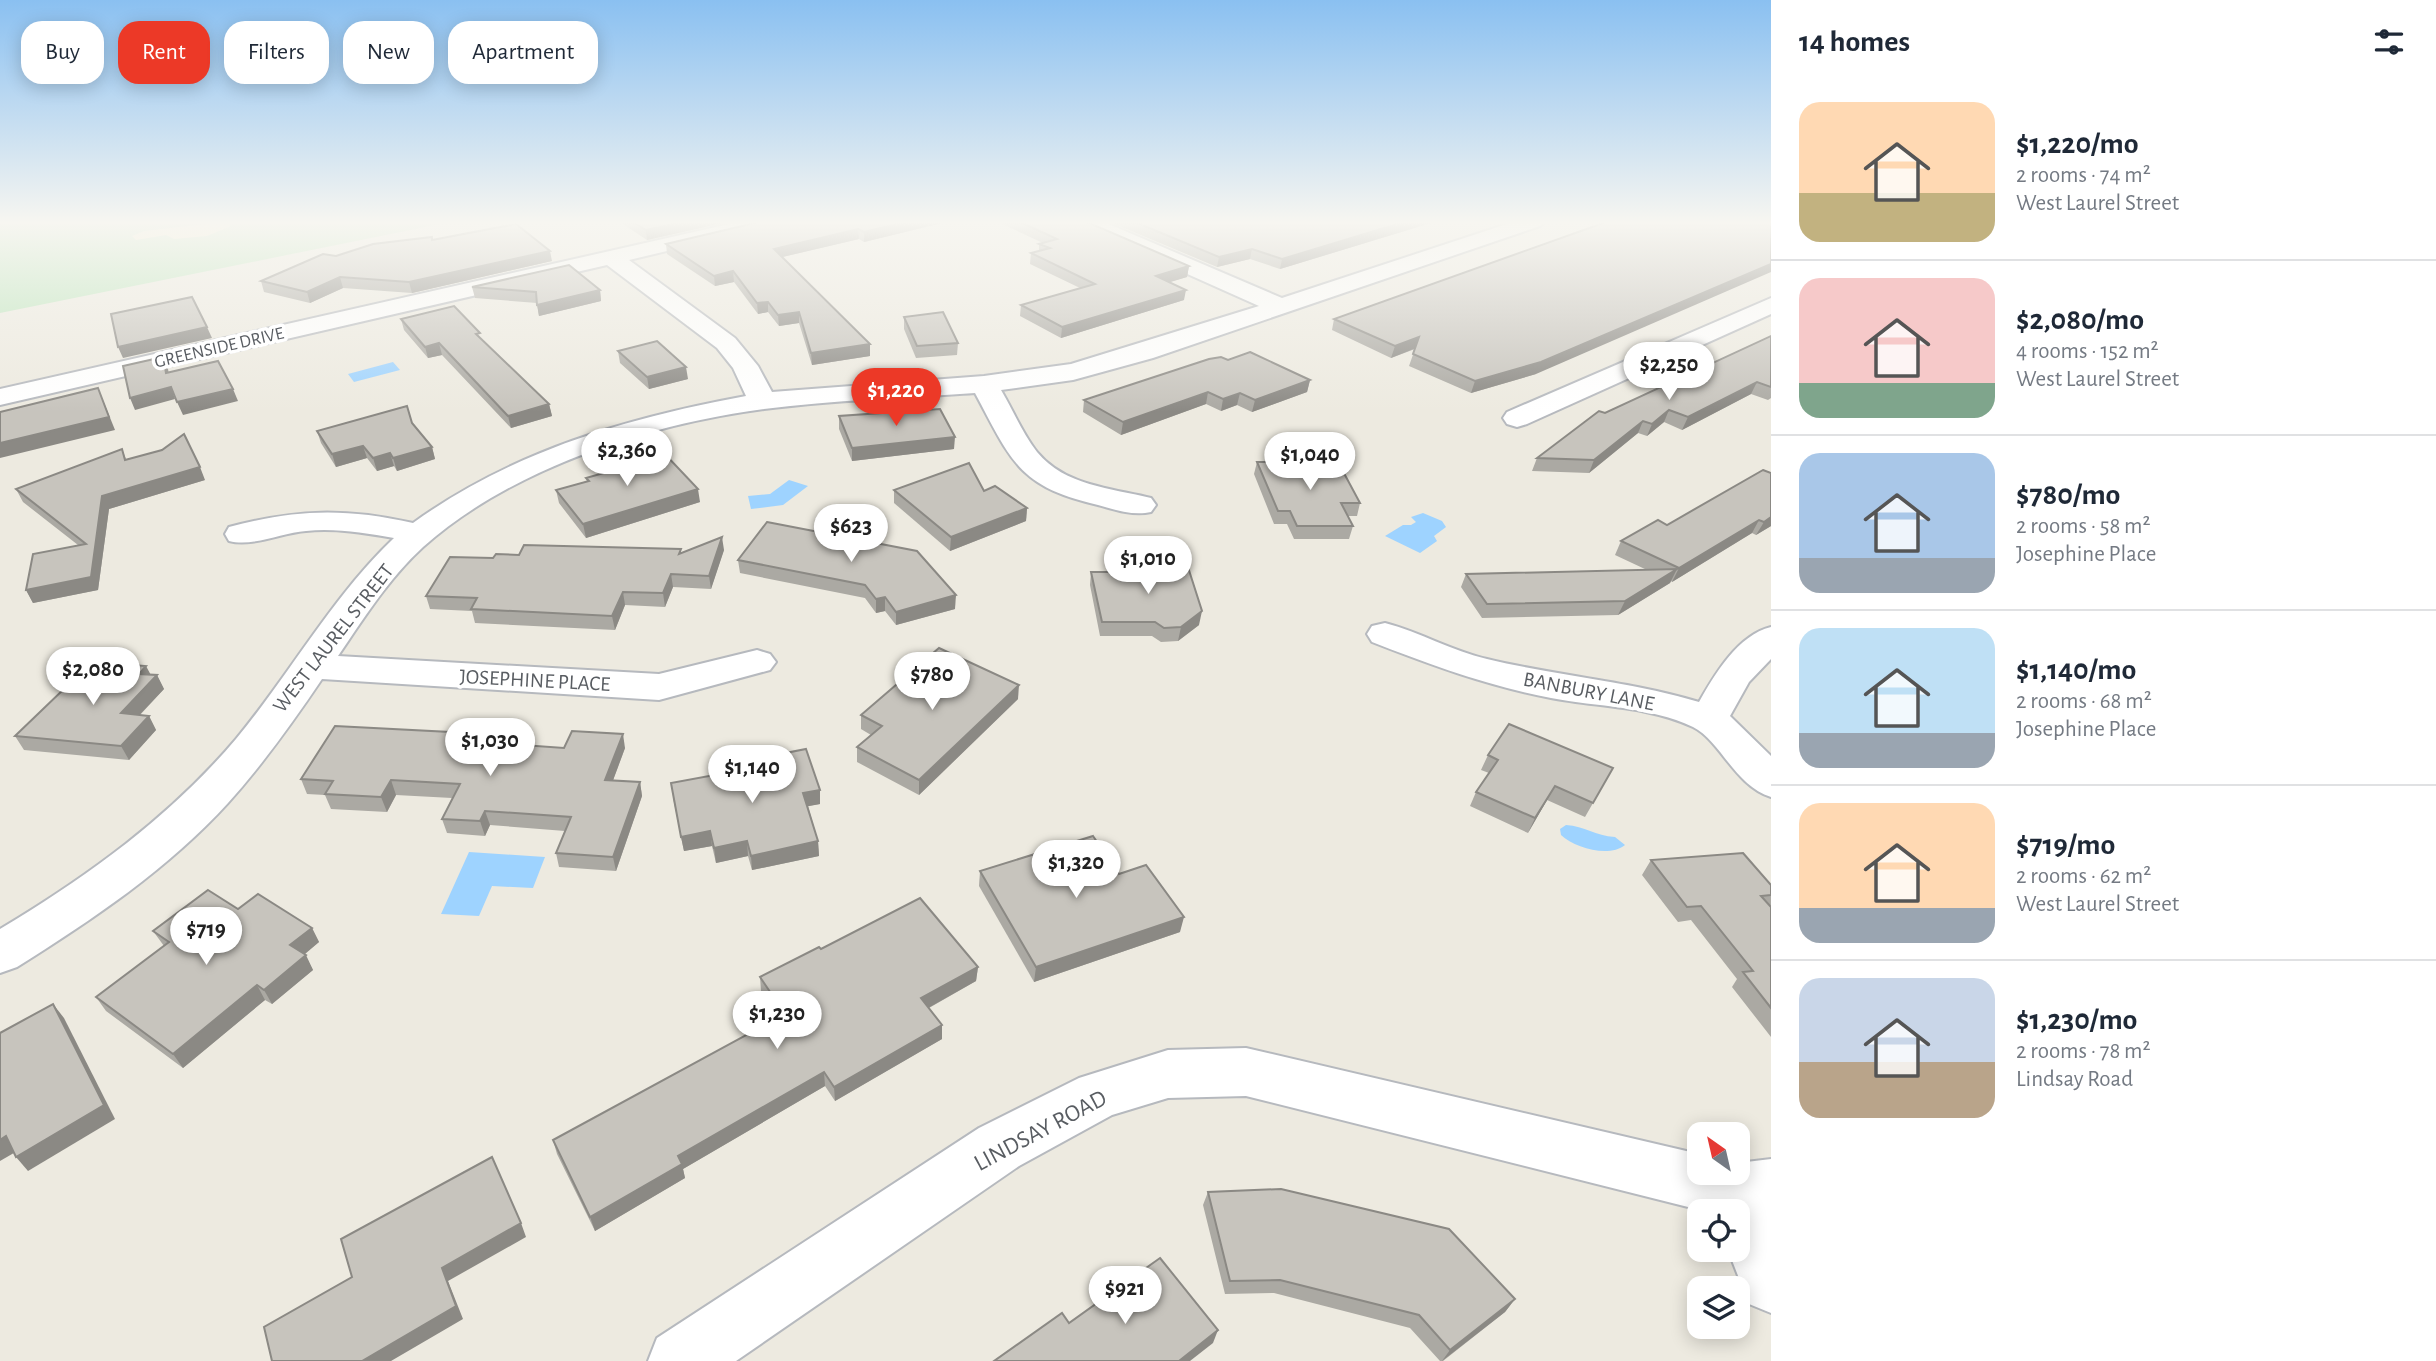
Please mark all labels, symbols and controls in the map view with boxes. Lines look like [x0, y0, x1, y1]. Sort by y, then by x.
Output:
chip: Buy [21, 21, 104, 84]
chip: Rent [118, 21, 210, 84]
chip: Filters [224, 21, 329, 84]
chip: New [343, 21, 434, 84]
chip: Apartment [448, 21, 598, 84]
icon: filters [2370, 23, 2408, 61]
text: 14 homes [1799, 27, 1910, 57]
text: $1,220/mo [2016, 129, 2139, 159]
icon: home [1855, 130, 1939, 214]
text: 2 rooms · 74 m² [2016, 164, 2151, 187]
text: West Laurel Street [2016, 192, 2179, 215]
text: $2,080/mo [2016, 305, 2144, 335]
icon: home [1855, 306, 1939, 390]
street label: GREENSIDE DRIVE [153, 324, 286, 372]
text: 4 rooms · 152 m² [2016, 340, 2159, 363]
pin: $2,250 [1612, 342, 1726, 402]
text: $2,250 [1639, 353, 1699, 376]
pin: $1,220 [839, 368, 953, 428]
text: West Laurel Street [2016, 368, 2179, 391]
text: $1,220 [867, 379, 925, 402]
pin: $2,360 [570, 428, 684, 488]
pin: $1,040 [1253, 433, 1367, 492]
text: $2,360 [597, 439, 657, 462]
text: $1,040 [1280, 443, 1340, 466]
text: $780/mo [2016, 480, 2120, 510]
icon: home [1855, 481, 1939, 565]
pin: $623 [810, 504, 892, 564]
text: $623 [830, 515, 872, 538]
text: 2 rooms · 58 m² [2016, 515, 2151, 538]
pin: $1,010 [1091, 536, 1205, 596]
text: Josephine Place [2016, 543, 2156, 566]
text: $1,010 [1120, 547, 1176, 570]
street label: WEST LAUREL STREET [269, 560, 398, 716]
pin: $2,080 [36, 648, 150, 707]
pin: $780 [891, 652, 973, 712]
text: $1,140/mo [2016, 655, 2136, 685]
icon: home [1855, 656, 1939, 740]
text: $2,080 [62, 658, 124, 681]
text: $780 [910, 663, 954, 686]
street label: JOSEPHINE PLACE [459, 666, 611, 695]
street label: BANBURY LANE [1522, 668, 1656, 714]
text: 2 rooms · 68 m² [2016, 690, 2152, 713]
pin: $1,030 [433, 718, 547, 778]
text: Josephine Place [2016, 718, 2156, 741]
text: $1,030 [461, 729, 519, 752]
pin: $1,140 [695, 746, 809, 805]
text: $1,140 [724, 756, 780, 779]
text: $719/mo [2016, 830, 2115, 860]
icon: home [1855, 831, 1939, 915]
pin: $1,320 [1019, 841, 1133, 900]
text: $1,320 [1048, 851, 1104, 874]
text: 2 rooms · 62 m² [2016, 865, 2151, 888]
text: West Laurel Street [2016, 893, 2179, 916]
pin: $719 [165, 908, 247, 967]
text: $719 [186, 918, 226, 941]
pin: $1,230 [720, 992, 834, 1051]
text: $1,230 [749, 1002, 805, 1025]
text: $1,230/mo [2016, 1005, 2137, 1035]
icon: home [1855, 1006, 1939, 1090]
text: 2 rooms · 78 m² [2016, 1040, 2151, 1063]
text: Lindsay Road [2016, 1068, 2133, 1091]
street label: LINDSAY ROAD [970, 1086, 1111, 1176]
north arrow [1687, 1122, 1750, 1185]
map controls [1687, 1122, 1750, 1339]
button: locate [1687, 1199, 1750, 1262]
pin: $921 [1084, 1266, 1166, 1326]
button: layers [1687, 1276, 1750, 1339]
text: $921 [1105, 1277, 1145, 1300]

